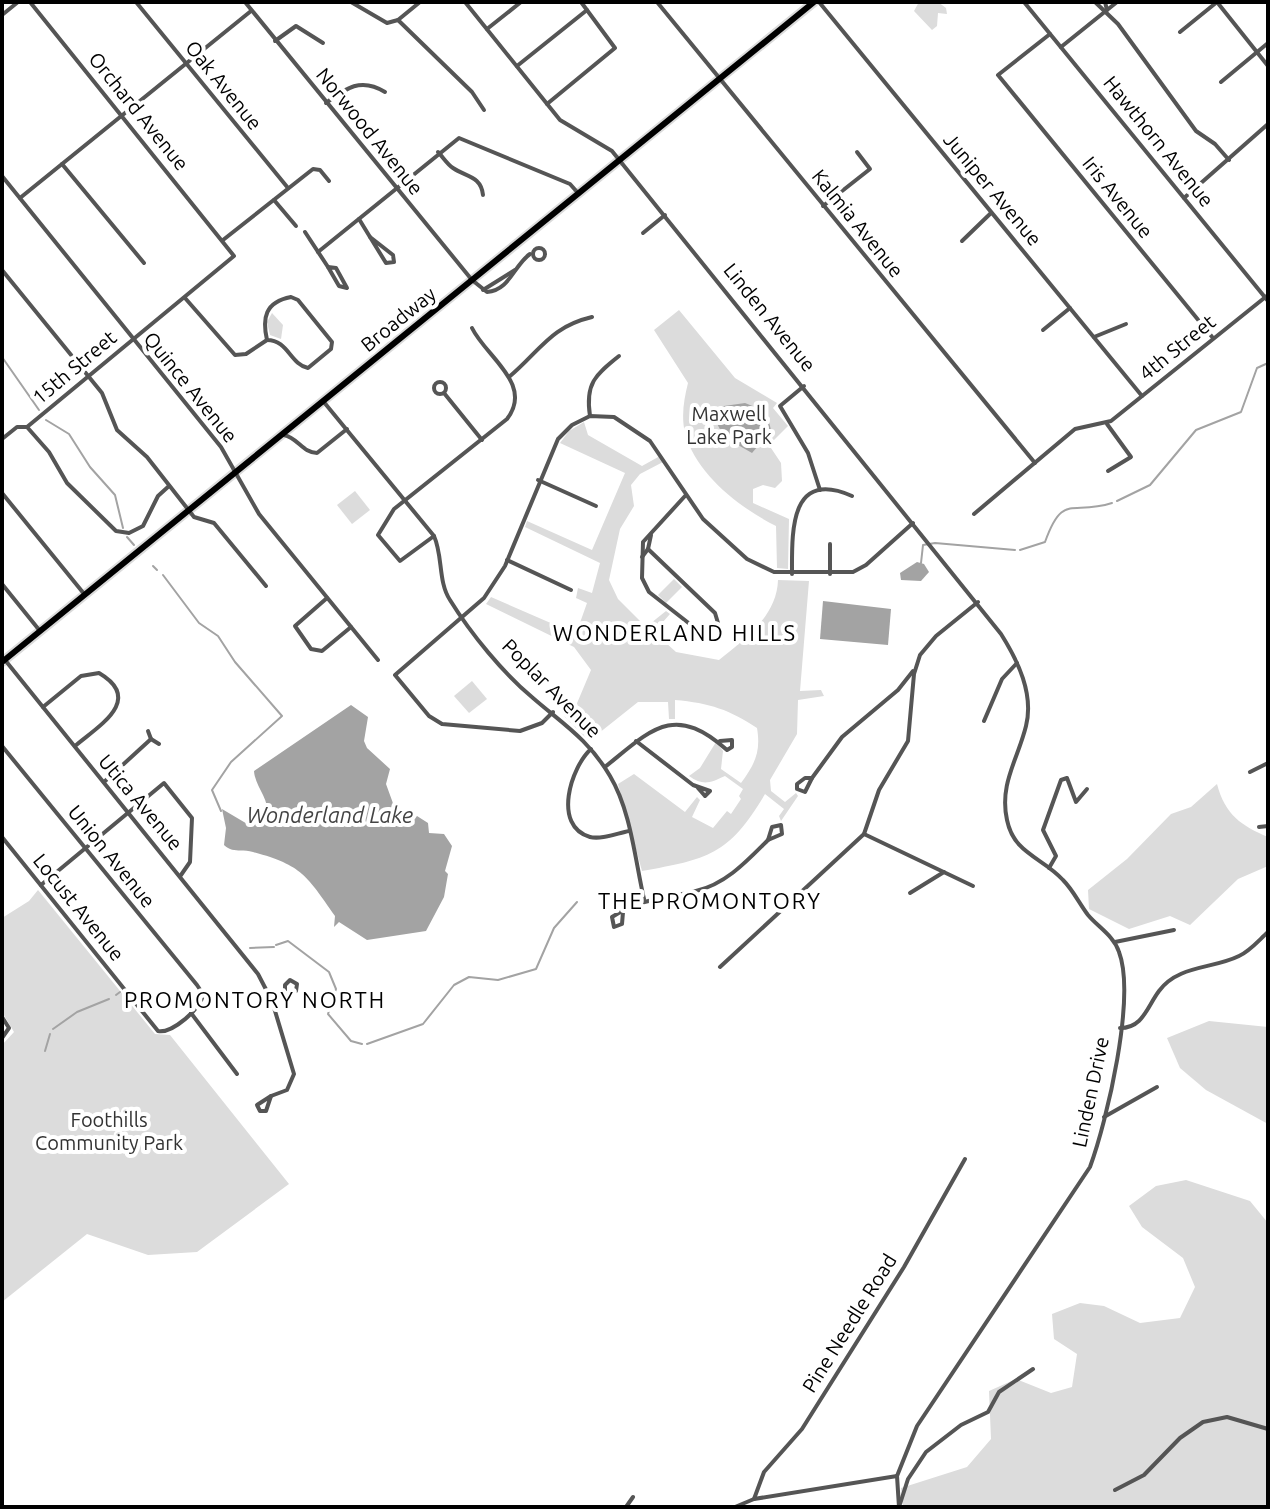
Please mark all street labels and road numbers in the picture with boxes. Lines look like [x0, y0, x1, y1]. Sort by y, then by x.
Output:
street label: Oak Avenue [181, 36, 267, 134]
street label: Orchard Avenue [84, 47, 194, 175]
street label: Norwood Avenue [312, 63, 428, 199]
street label: Hawthorn Avenue [1099, 71, 1219, 211]
street label: Juniper Avenue [939, 128, 1047, 250]
street label: Iris Avenue [1078, 152, 1158, 242]
street label: Kalmia Avenue [808, 164, 908, 282]
street label: Linden Avenue [719, 258, 821, 376]
street label: Broadway [356, 282, 440, 356]
street label: 4th Street [1134, 309, 1220, 385]
street label: 15th Street [27, 325, 121, 409]
street label: Quince Avenue [139, 327, 243, 447]
street label: Poplar Avenue [498, 634, 606, 742]
street label: Utica Avenue [94, 749, 188, 855]
street label: Union Avenue [64, 800, 160, 912]
street label: Locust Avenue [29, 849, 129, 965]
street label: Linden Drive [1067, 1035, 1113, 1149]
street label: Pine Needle Road [797, 1250, 901, 1396]

